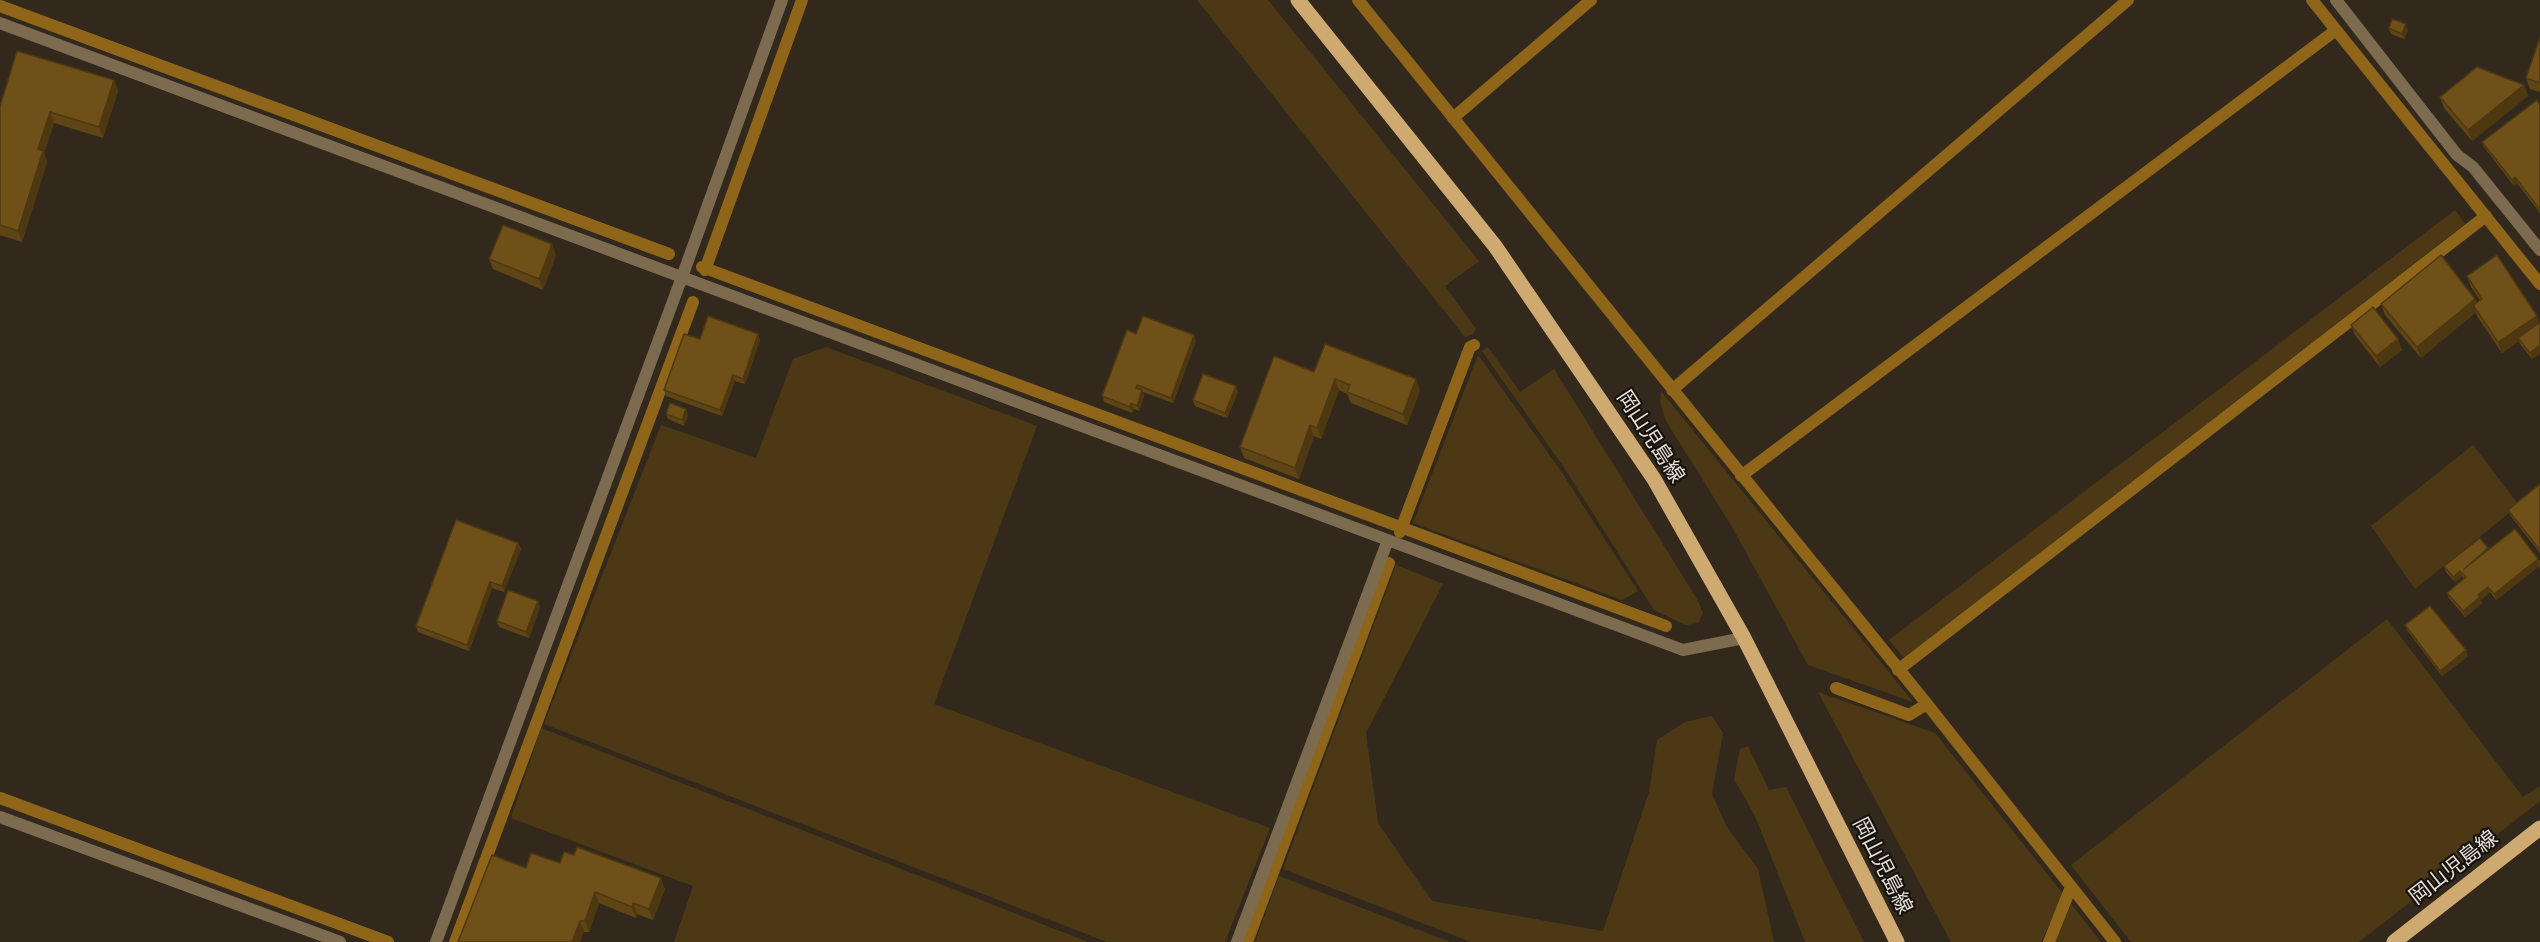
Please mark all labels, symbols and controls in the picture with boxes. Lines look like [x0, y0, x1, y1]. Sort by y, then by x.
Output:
street label: 岡山児島線 [1611, 386, 1689, 488]
street label: 岡山児島線 [1847, 814, 1917, 918]
street label: 岡山児島線 [2405, 826, 2503, 910]

